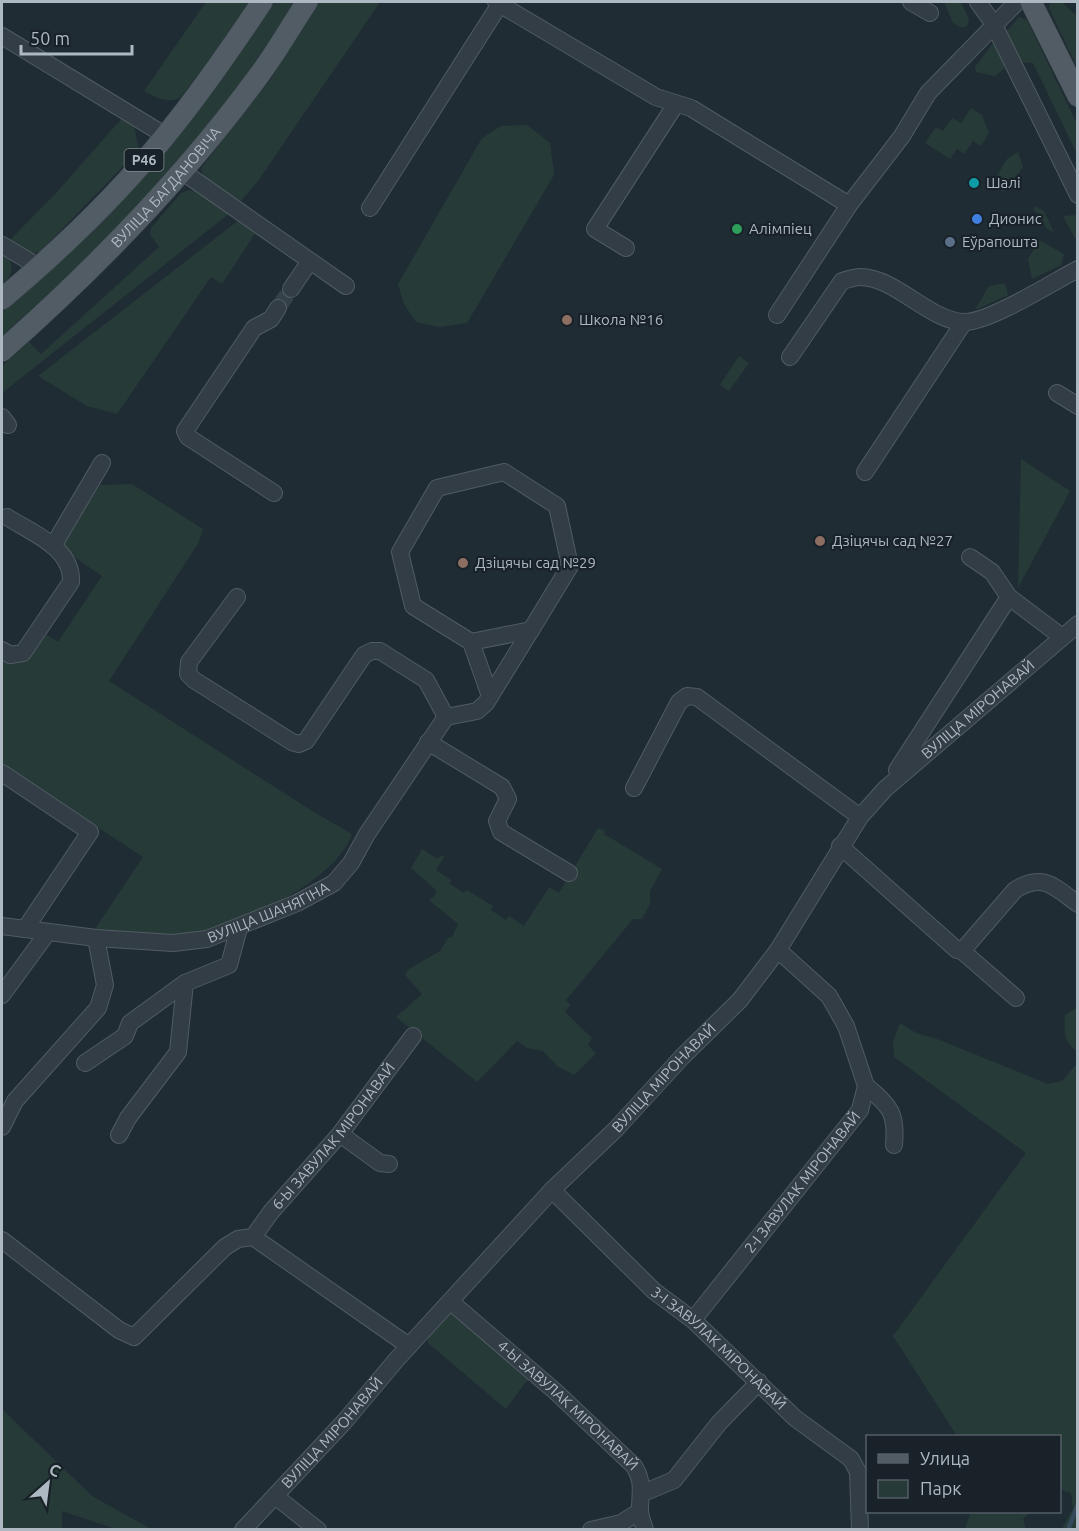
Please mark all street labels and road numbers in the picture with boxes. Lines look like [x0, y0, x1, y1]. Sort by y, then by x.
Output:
street label: ВУЛІЦА БАГДАНОВІЧА [107, 123, 224, 251]
road number: Р46 [124, 149, 164, 171]
street label: ВУЛІЦА МІРОНАВАЙ [918, 656, 1038, 762]
street label: ВУЛІЦА ШАНЯГІНА [205, 878, 332, 946]
street label: ВУЛІЦА МІРОНАВАЙ [608, 1020, 719, 1135]
street label: 6-Ы ЗАВУЛАК МІРОНАВАЙ [268, 1059, 398, 1213]
street label: 2-І ЗАВУЛАК МІРОНАВАЙ [741, 1108, 864, 1256]
street label: 3-І ЗАВУЛАК МІРОНАВАЙ [648, 1283, 790, 1413]
street label: 4-Ы ЗАВУЛАК МІРОНАВАЙ [494, 1337, 642, 1473]
street label: ВУЛІЦА МІРОНАВАЙ [278, 1374, 386, 1491]

